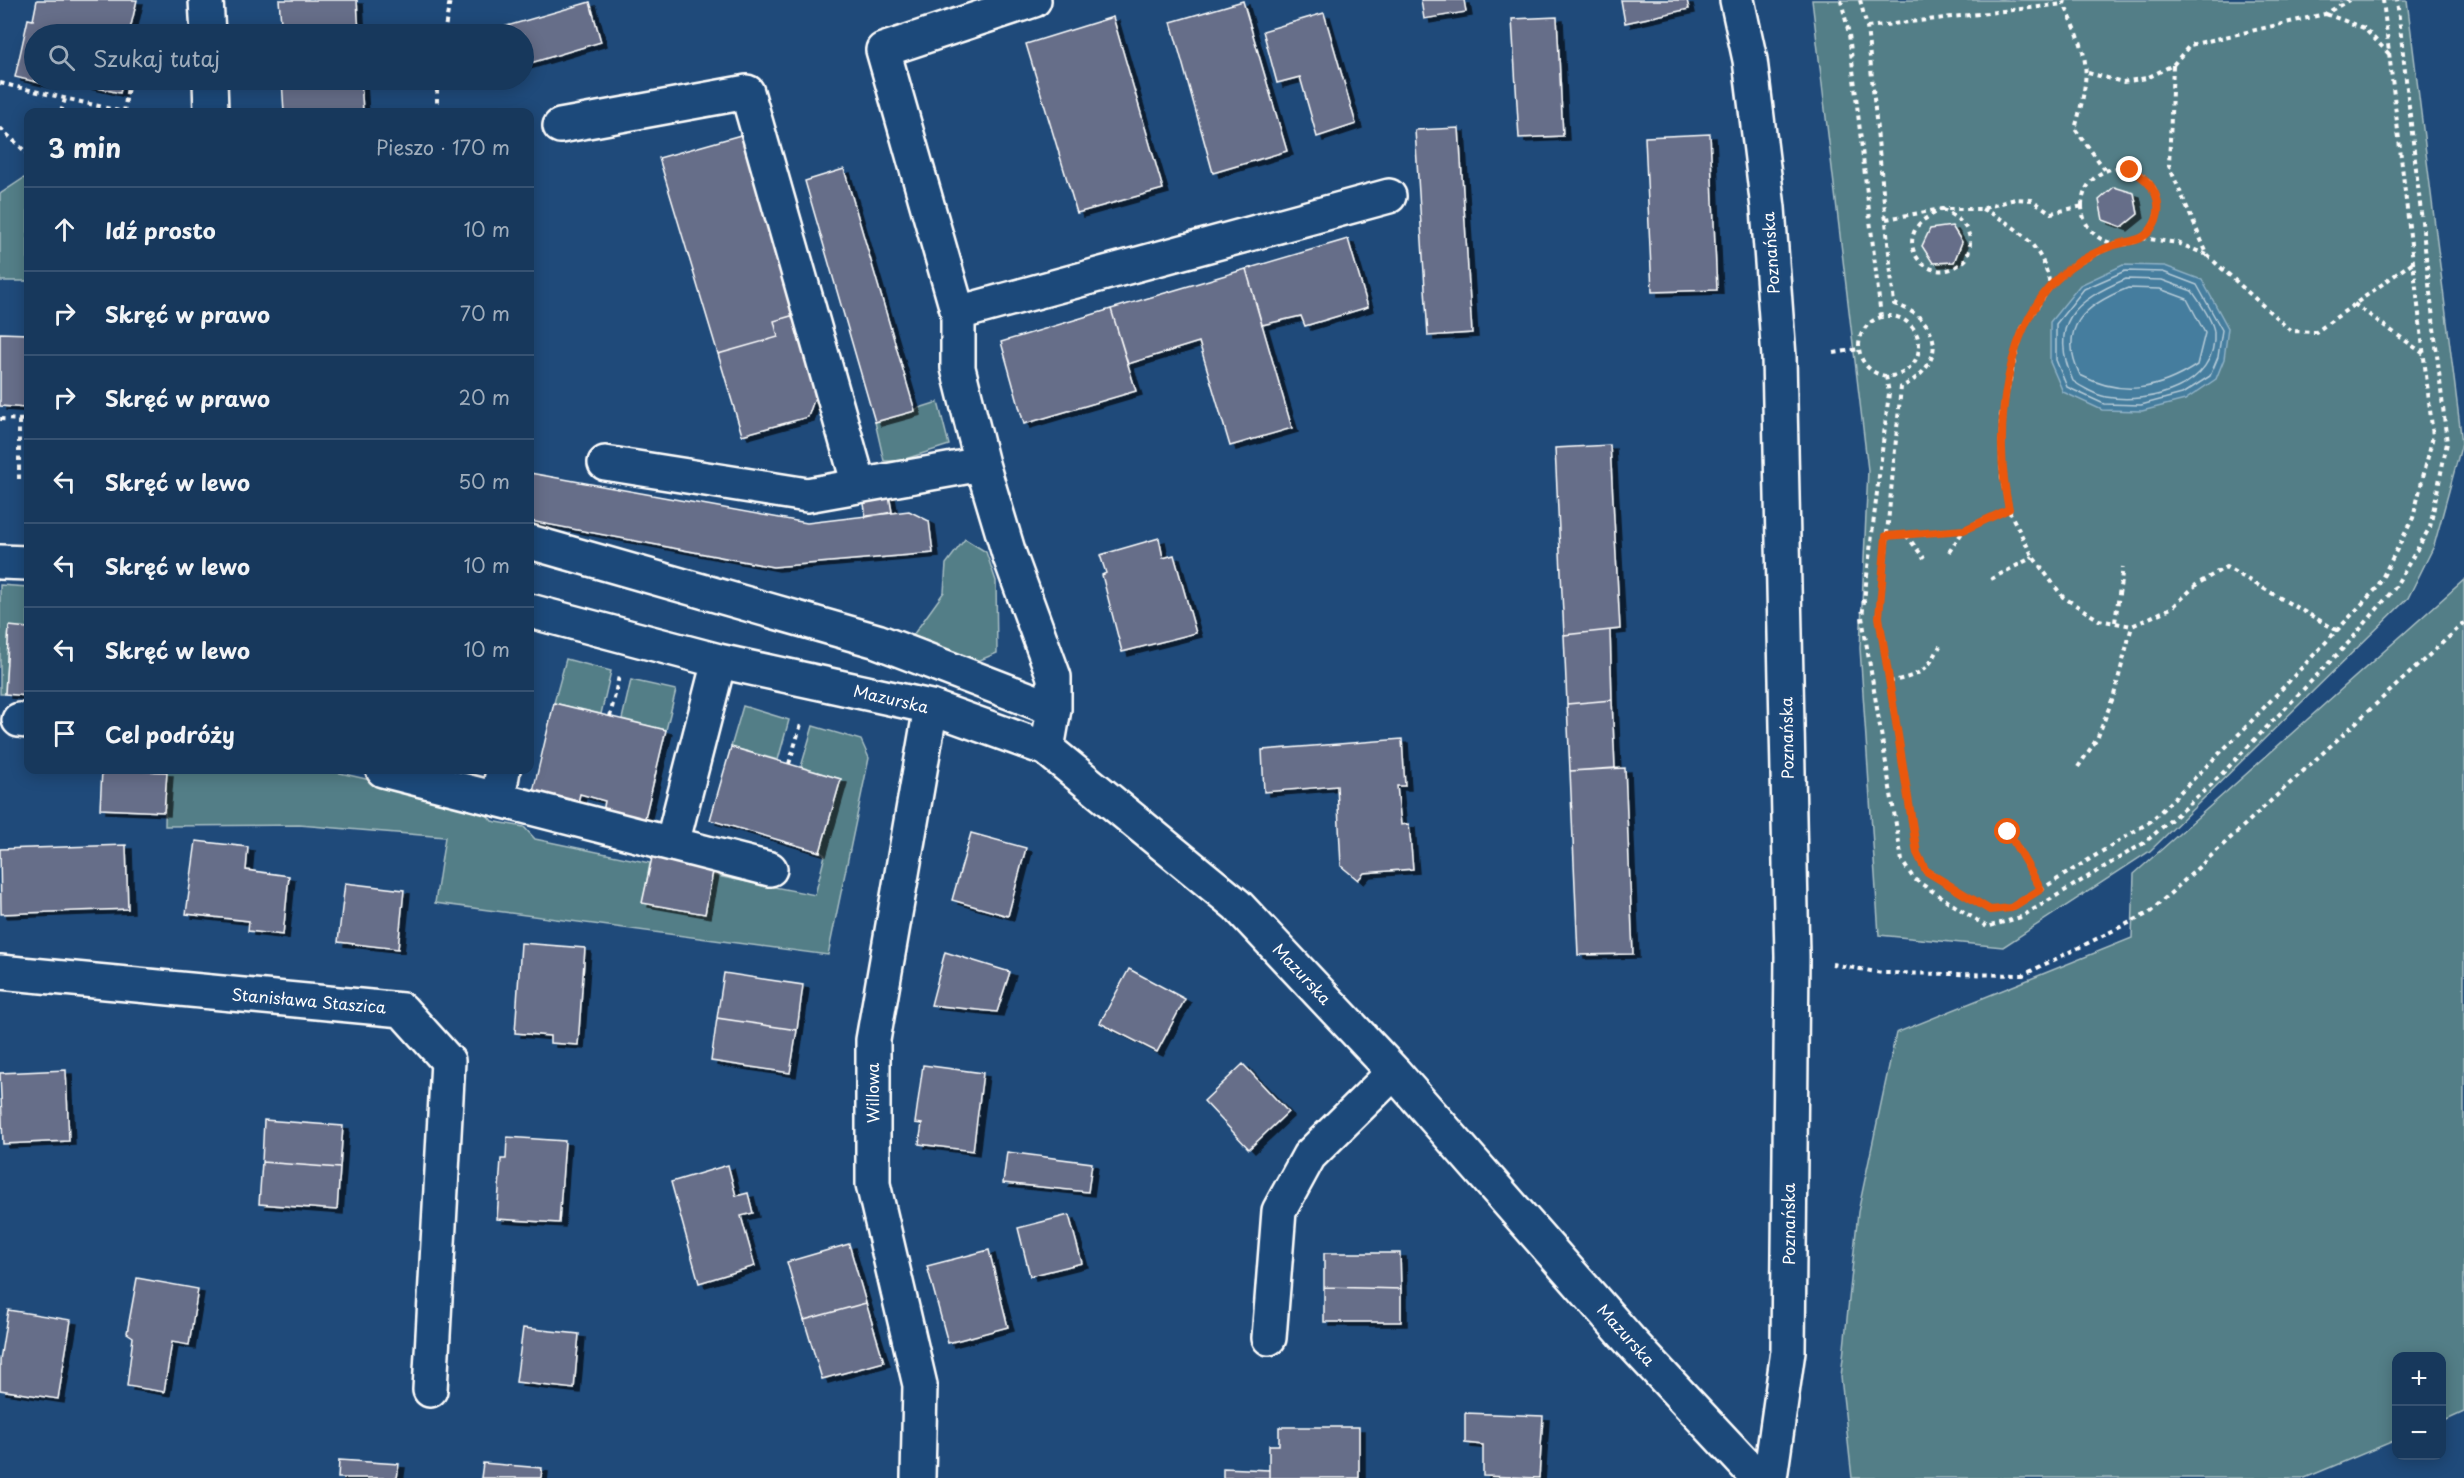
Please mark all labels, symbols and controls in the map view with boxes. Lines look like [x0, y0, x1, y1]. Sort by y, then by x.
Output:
search box [24, 24, 534, 90]
icon: search [45, 41, 78, 74]
text: Szukaj tutaj [93, 41, 220, 74]
text: 3 min [48, 128, 121, 167]
text: Pieszo · 170 m [376, 132, 510, 162]
route end [2116, 156, 2142, 182]
street label: Poznańska [1755, 211, 1785, 295]
icon: ahead [48, 213, 81, 246]
text: Idź prosto [105, 213, 216, 246]
text: 10 m [463, 214, 510, 244]
icon: right [48, 297, 81, 330]
text: Skręć w prawo [105, 297, 270, 330]
text: 70 m [460, 298, 510, 328]
icon: right [48, 381, 81, 414]
text: Skręć w prawo [105, 381, 270, 414]
text: 20 m [458, 382, 510, 412]
icon: left [48, 465, 81, 498]
text: Skręć w lewo [105, 465, 250, 498]
text: 50 m [458, 466, 510, 496]
icon: left [48, 549, 81, 582]
text: Skręć w lewo [105, 549, 250, 582]
text: 10 m [463, 550, 510, 580]
icon: left [48, 633, 81, 666]
text: Skręć w lewo [105, 633, 250, 666]
text: 10 m [463, 634, 510, 664]
street label: Mazurska [851, 678, 931, 718]
street label: Poznańska [1773, 697, 1799, 779]
icon: arrive [48, 717, 81, 750]
text: Cel podróży [105, 717, 235, 750]
route start [1994, 818, 2020, 844]
street label: Mazurska [1268, 937, 1338, 1009]
street label: Stanisława Staszica [231, 981, 387, 1019]
street label: Willowa [860, 1063, 884, 1123]
street label: Poznańska [1776, 1183, 1800, 1265]
street label: Mazurska [1592, 1298, 1661, 1371]
map controls [2392, 1352, 2446, 1460]
button: + [2392, 1352, 2446, 1406]
button: − [2392, 1406, 2446, 1460]

